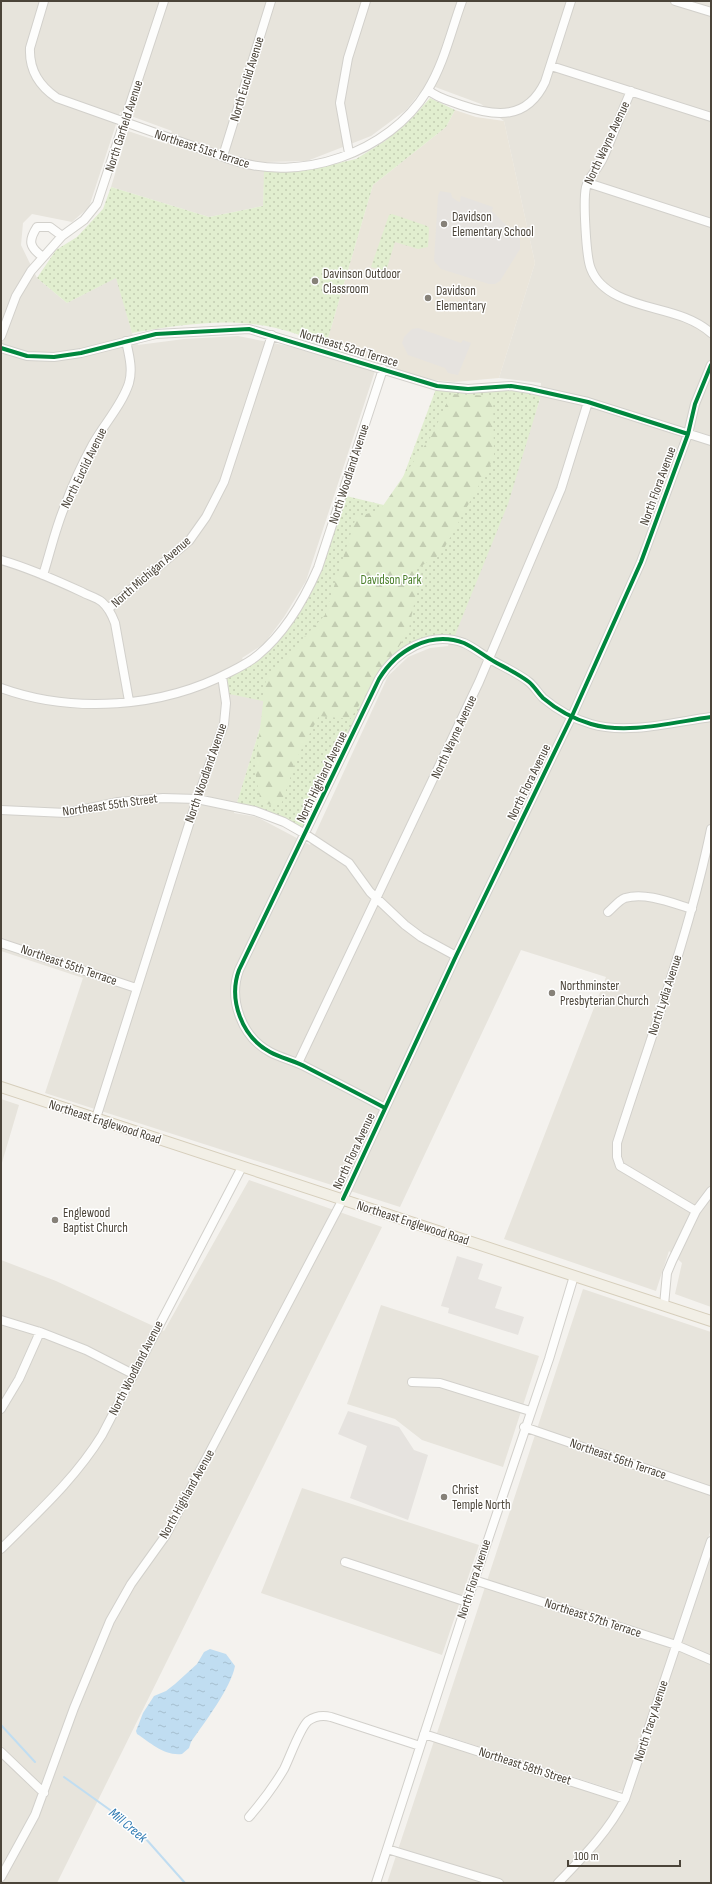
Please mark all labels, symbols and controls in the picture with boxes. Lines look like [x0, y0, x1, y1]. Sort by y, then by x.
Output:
street label: North Euclid Avenue [227, 35, 267, 123]
street label: North Garfield Avenue [102, 78, 146, 174]
street label: North Wayne Avenue [581, 99, 633, 187]
street label: Northeast 51st Terrace [152, 126, 252, 172]
place label: Davidson Elementary School [452, 209, 534, 240]
marker: Davidson Elementary School [439, 219, 449, 229]
place label: Davinson Outdoor Classroom [323, 266, 401, 297]
marker: Davinson Outdoor Classroom [310, 276, 320, 286]
place label: Davidson Elementary [436, 283, 486, 314]
marker: Davidson Elementary [423, 293, 433, 303]
street label: Northeast 52nd Terrace [298, 325, 400, 371]
street label: North Woodland Avenue [325, 422, 373, 526]
street label: North Euclid Avenue [58, 425, 110, 511]
street label: North Flora Avenue [636, 444, 680, 528]
street label: North Michigan Avenue [108, 533, 194, 611]
park label: Davidson Park [361, 572, 421, 588]
street label: North Wayne Avenue [428, 693, 480, 781]
street label: North Woodland Avenue [181, 721, 231, 825]
street label: North Highland Avenue [293, 729, 351, 825]
street label: North Flora Avenue [504, 741, 554, 823]
street label: Northeast 55th Street [61, 790, 159, 820]
street label: Northeast 55th Terrace [19, 941, 119, 989]
street label: North Lydia Avenue [644, 953, 686, 1037]
place label: Northminster Presbyterian Church [560, 978, 649, 1009]
marker: Northminster Presbyterian Church [547, 988, 557, 998]
street label: Northeast Englewood Road [47, 1096, 163, 1148]
street label: North Flora Avenue [329, 1110, 379, 1192]
street label: Northeast Englewood Road [355, 1197, 471, 1249]
place label: Englewood Baptist Church [63, 1205, 128, 1236]
marker: Englewood Baptist Church [50, 1215, 60, 1225]
street label: North Woodland Avenue [105, 1318, 167, 1418]
street label: Northeast 56th Terrace [568, 1435, 668, 1483]
street label: North Highland Avenue [156, 1447, 218, 1541]
place label: Christ Temple North [452, 1482, 511, 1513]
marker: Christ Temple North [439, 1492, 449, 1502]
street label: North Flora Avenue [454, 1537, 494, 1621]
street label: Northeast 57th Terrace [543, 1595, 643, 1641]
street label: North Tracy Avenue [630, 1678, 672, 1764]
street label: Northeast 58th Street [477, 1744, 573, 1788]
water label: Mill Creek [105, 1804, 151, 1846]
scale bar [568, 1842, 680, 1868]
text: 100 m [574, 1849, 599, 1864]

